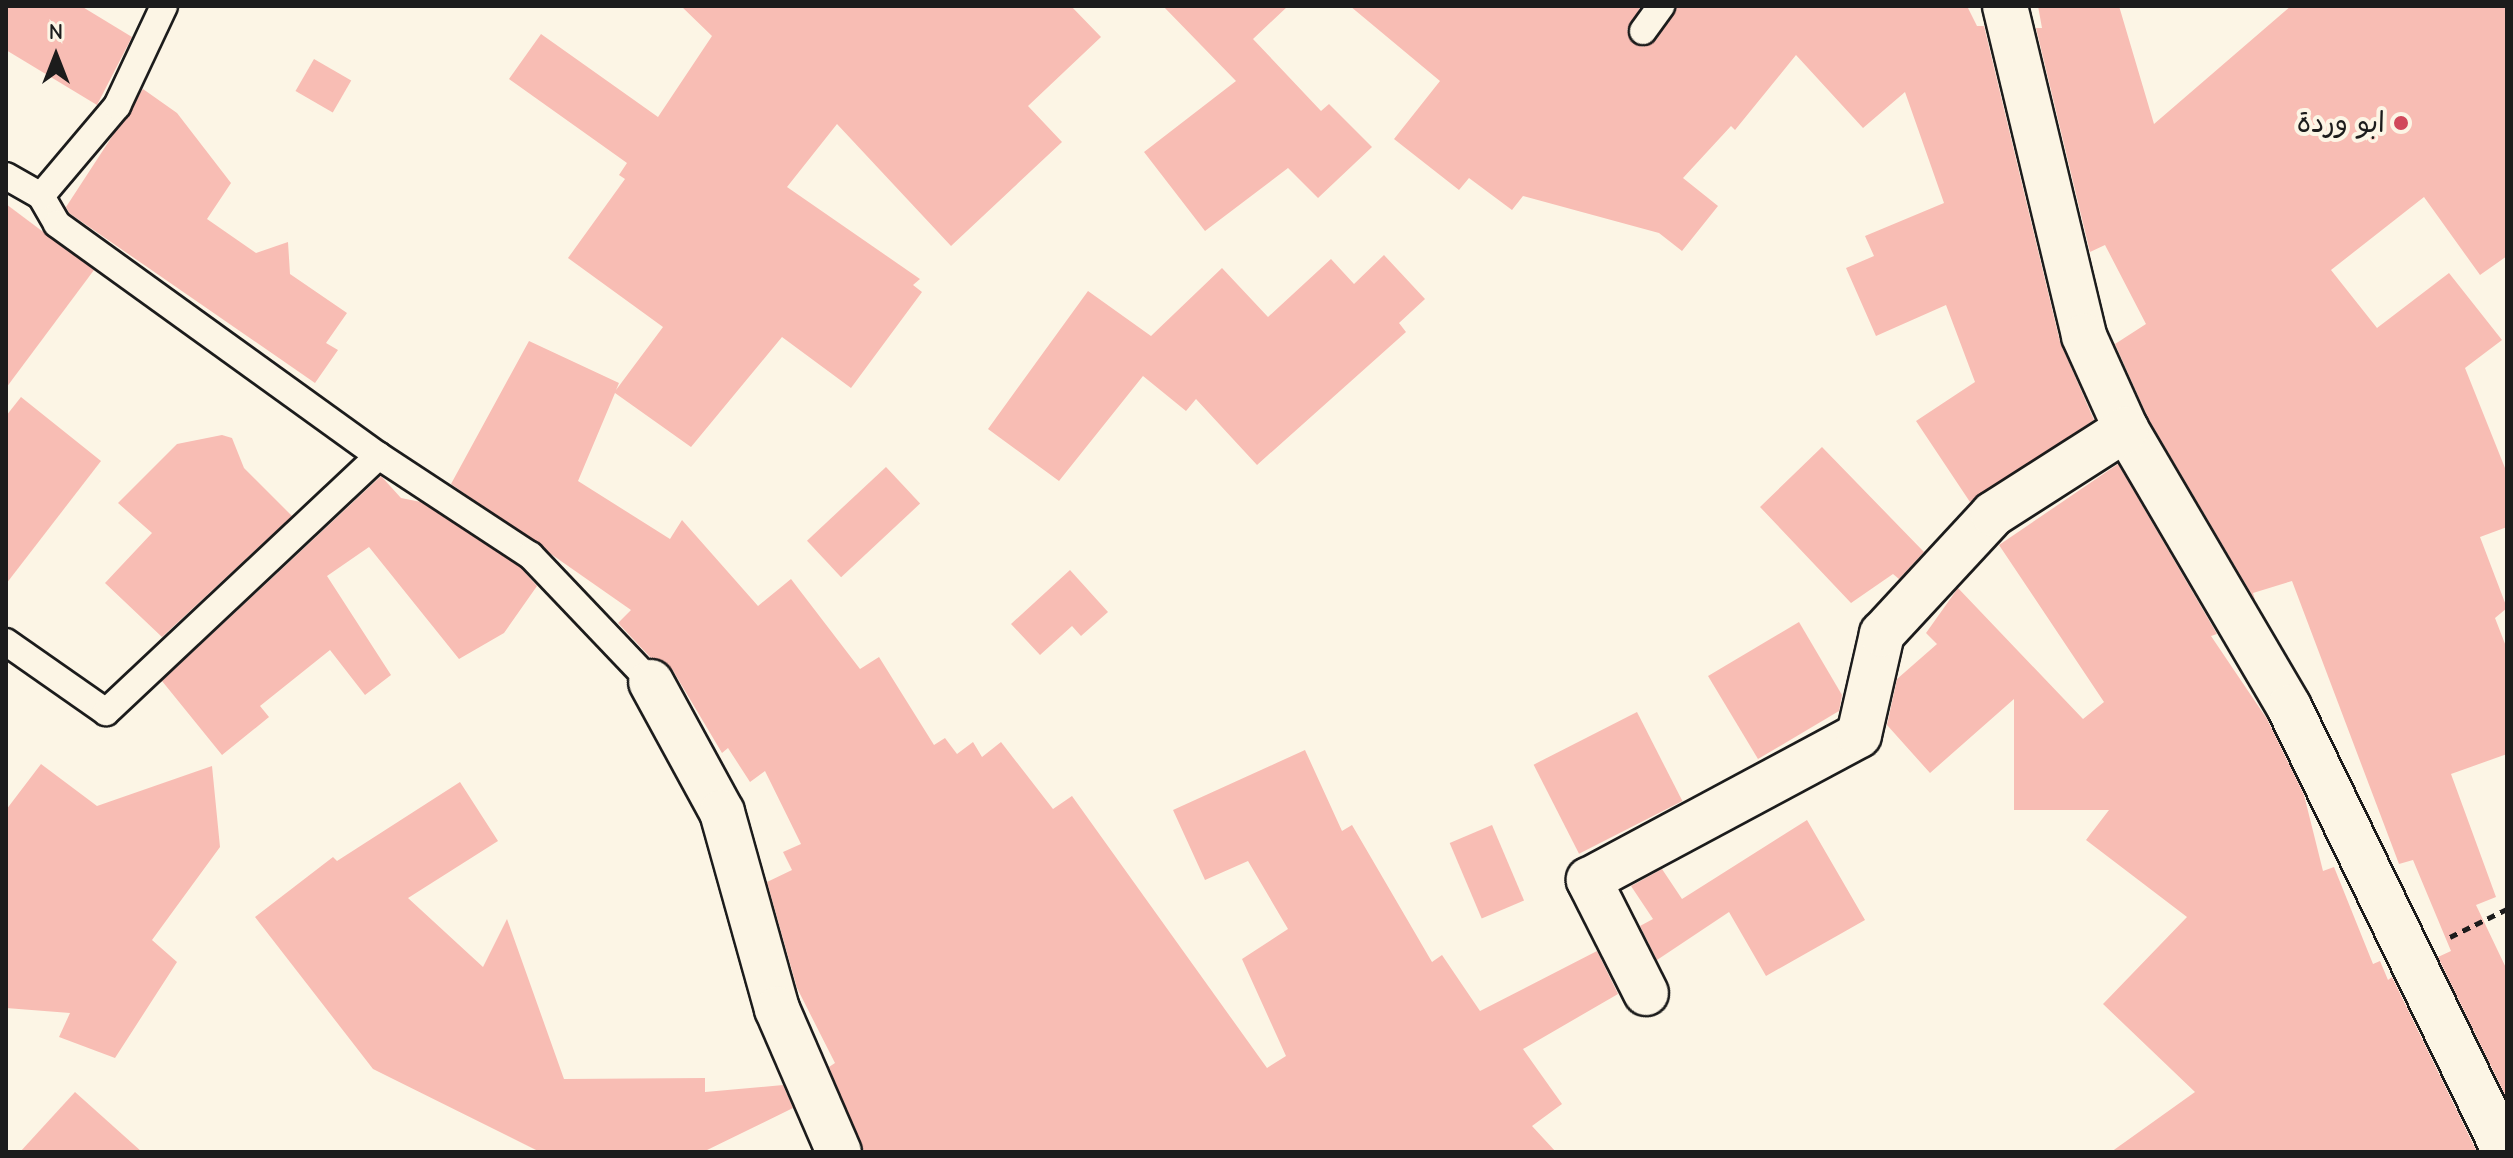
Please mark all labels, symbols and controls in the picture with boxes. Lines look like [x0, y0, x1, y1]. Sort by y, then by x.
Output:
north arrow [16, 16, 96, 96]
text: N [49, 19, 63, 45]
place label: ابو وردة [2297, 106, 2385, 140]
marker: ابو وردة [2392, 114, 2410, 132]

